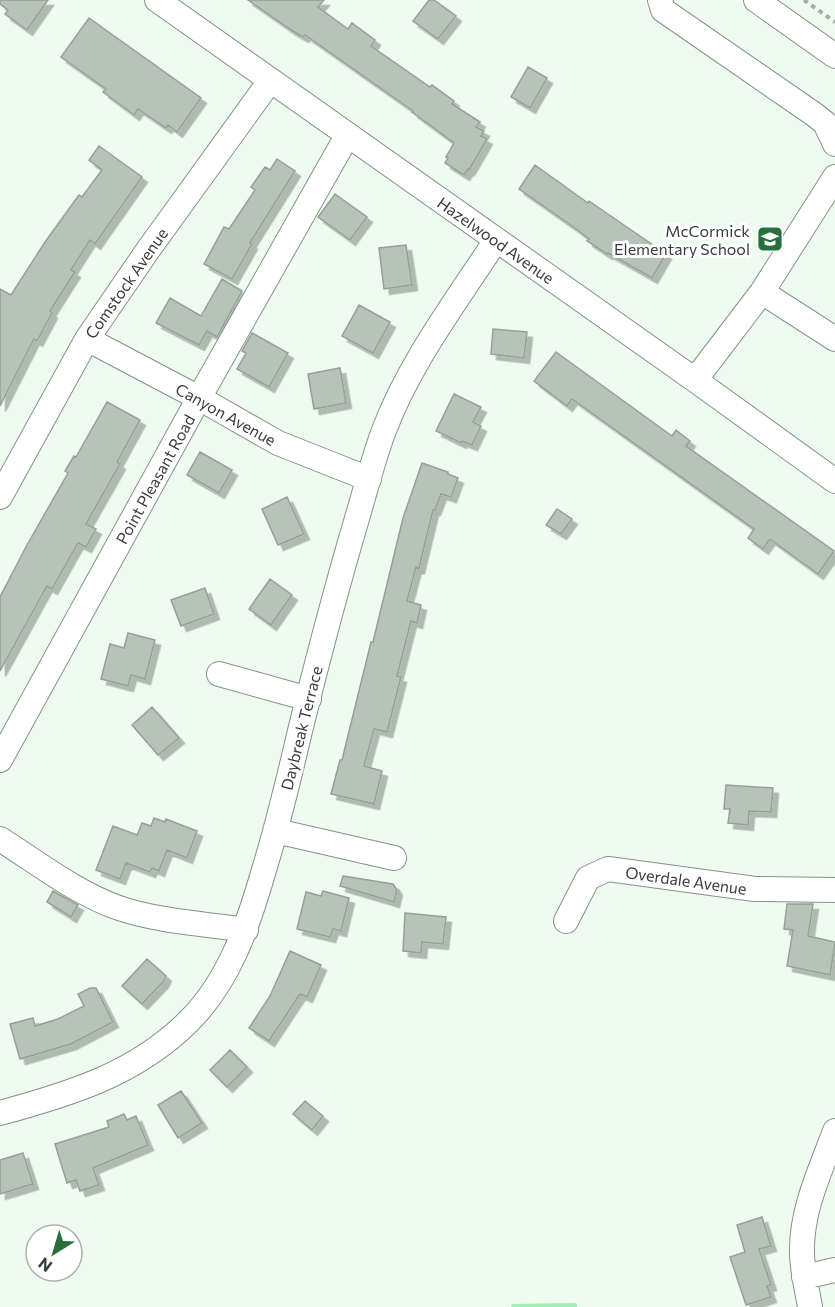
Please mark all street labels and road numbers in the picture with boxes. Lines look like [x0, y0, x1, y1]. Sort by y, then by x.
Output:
street label: Hazelwood Avenue [434, 193, 558, 287]
street label: Comstock Avenue [81, 224, 171, 342]
street label: Canyon Avenue [173, 379, 279, 449]
street label: Point Pleasant Road [112, 411, 198, 547]
street label: Daybreak Terrace [276, 664, 326, 792]
street label: Overdale Avenue [624, 862, 748, 898]

